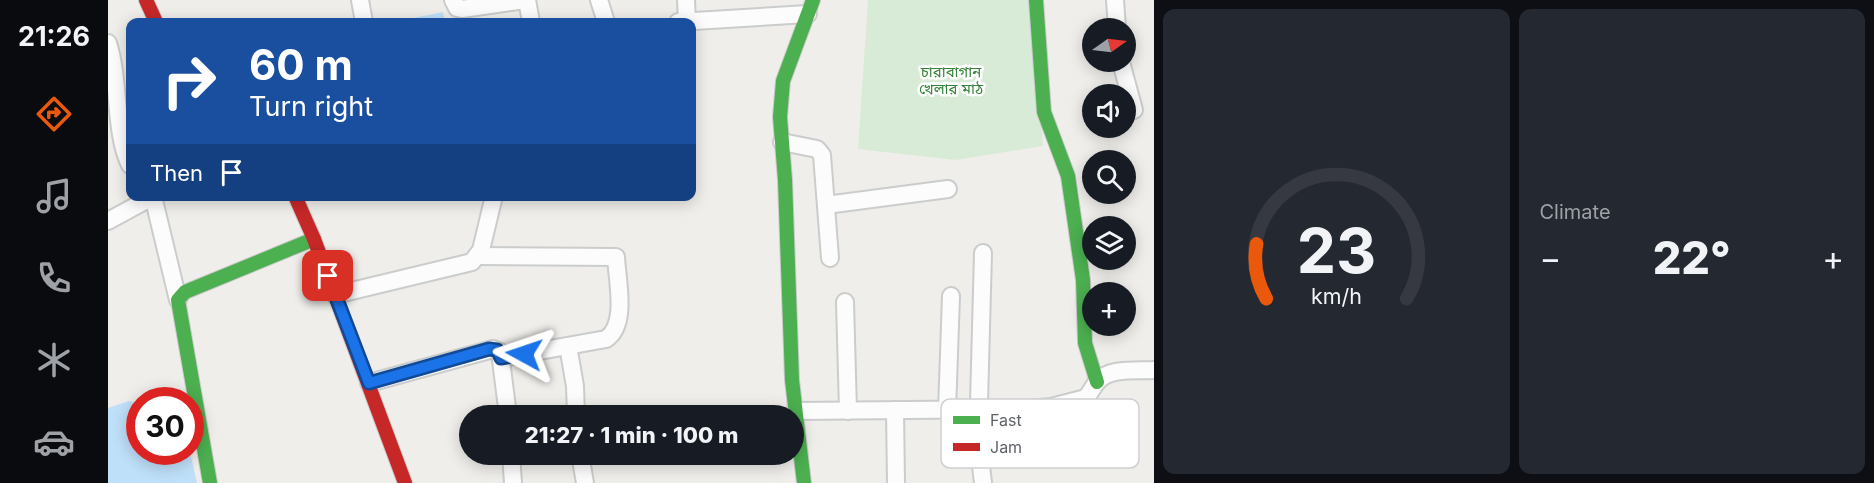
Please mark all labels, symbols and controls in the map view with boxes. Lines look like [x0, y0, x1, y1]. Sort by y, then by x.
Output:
north arrow [1082, 18, 1136, 72]
map controls [1082, 18, 1136, 336]
text: 21:26 [18, 20, 90, 53]
text: 60 m [249, 39, 353, 90]
icon: right [150, 42, 228, 120]
park label: চারাবাগান খেলার মাঠ [919, 62, 984, 98]
button: sound [1082, 84, 1136, 138]
text: Turn right [249, 90, 373, 123]
icon: directions [33, 93, 75, 135]
button: search [1082, 150, 1136, 204]
icon: arrive [215, 156, 248, 189]
text: Then [150, 160, 203, 186]
icon: music [33, 175, 75, 217]
text: Climate [1540, 200, 1611, 224]
text: 23 [1296, 213, 1376, 288]
button: layers [1082, 216, 1136, 270]
text: 22° [1653, 230, 1731, 285]
text: − [1540, 238, 1561, 278]
text: + [1822, 238, 1844, 278]
pin [302, 250, 353, 301]
icon: phone [33, 257, 75, 299]
icon: arrive [311, 259, 344, 292]
button: + [1082, 282, 1136, 336]
text: km/h [1311, 283, 1362, 309]
position arrow [492, 322, 556, 386]
icon: climate [33, 339, 75, 381]
speed limit sign: 30 [126, 387, 204, 465]
legend [941, 399, 1139, 468]
text: Fast [990, 410, 1022, 430]
icon: car [33, 421, 75, 463]
text: 21:27 · 1 min · 100 m [525, 422, 738, 448]
text: Jam [990, 437, 1022, 457]

